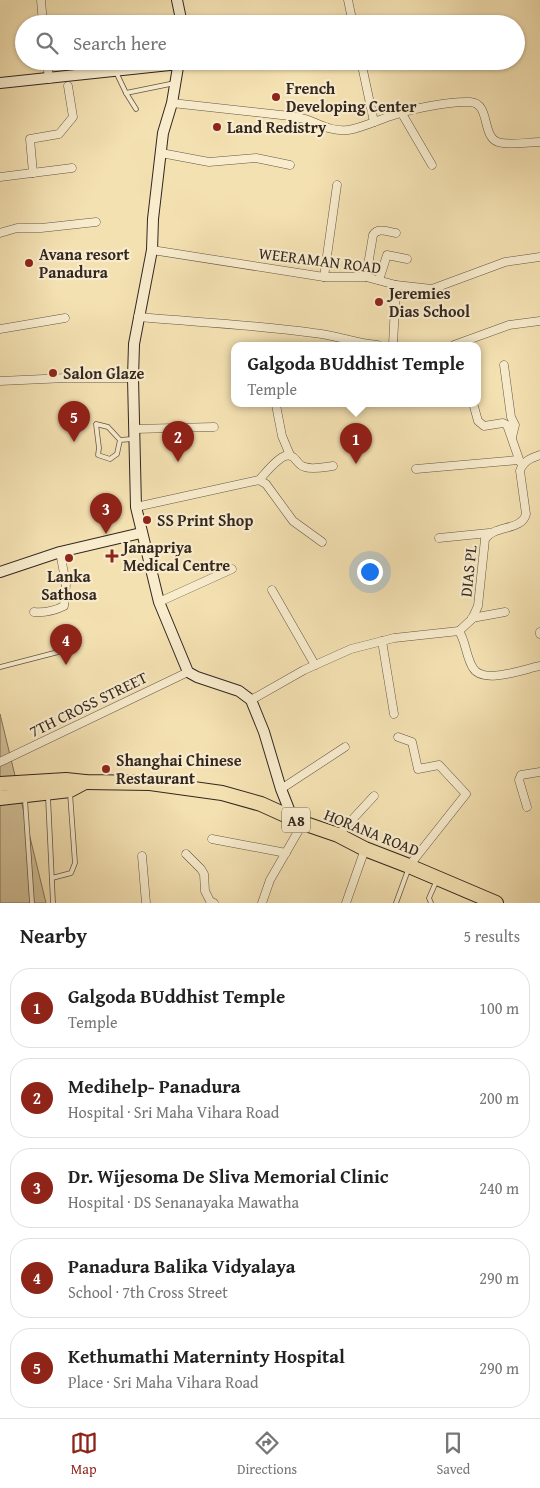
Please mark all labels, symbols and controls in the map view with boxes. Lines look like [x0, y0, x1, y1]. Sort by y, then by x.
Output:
search box [15, 15, 525, 70]
icon: search [33, 29, 61, 57]
text: Search here [73, 29, 167, 57]
place label: French Developing Center [286, 76, 417, 118]
marker: French Developing Center [270, 91, 282, 103]
place label: Land Redistry [227, 115, 327, 139]
marker: Land Redistry [211, 121, 223, 133]
street label: WEERAMAN ROAD [257, 241, 383, 279]
place label: Avana resort Panadura [39, 242, 129, 284]
marker: Avana resort Panadura [23, 257, 35, 269]
place label: Jeremies Dias School [386, 281, 470, 323]
marker: Jeremies Dias School [373, 296, 385, 308]
popup [231, 342, 481, 407]
text: Galgoda BUddhist Temple [247, 349, 465, 377]
place label: Salon Glaze [63, 361, 145, 385]
marker: Salon Glaze [47, 367, 59, 379]
text: Temple [247, 377, 297, 401]
pin: 5 [58, 401, 90, 442]
pin: 2 [162, 421, 194, 462]
pin: 1 [340, 423, 372, 464]
pin: 3 [90, 493, 122, 534]
place label: SS Print Shop [157, 508, 253, 532]
marker: SS Print Shop [141, 514, 153, 526]
place label: Janapriya Medical Centre [120, 535, 230, 577]
street label: DIAS PL [453, 544, 483, 598]
marker: Janapriya Medical Centre [105, 549, 119, 563]
marker: Lanka Sathosa [63, 552, 75, 564]
your location [357, 559, 383, 585]
place label: Lanka Sathosa [41, 564, 98, 606]
pin: 4 [50, 624, 82, 665]
street label: 7TH CROSS STREET [25, 665, 151, 743]
place label: Shanghai Chinese Restaurant [116, 748, 242, 790]
marker: Shanghai Chinese Restaurant [100, 763, 112, 775]
street label: HORANA ROAD [321, 802, 423, 862]
road number: A8 [282, 808, 310, 832]
text: Nearby [20, 920, 87, 951]
text: 5 results [463, 924, 520, 948]
text: Galgoda BUddhist Temple [68, 982, 285, 1010]
text: 1 [33, 996, 41, 1020]
text: 100 m [479, 996, 519, 1020]
text: Temple [68, 1010, 118, 1034]
text: Medihelp- Panadura [68, 1072, 241, 1100]
text: 2 [33, 1086, 41, 1110]
text: 200 m [479, 1086, 519, 1110]
text: Hospital · Sri Maha Vihara Road [68, 1100, 279, 1124]
text: Dr. Wijesoma De Sliva Memorial Clinic [68, 1162, 389, 1190]
text: 3 [33, 1176, 41, 1200]
text: 240 m [479, 1176, 519, 1200]
text: Hospital · DS Senanayaka Mawatha [68, 1190, 299, 1214]
text: Panadura Balika Vidyalaya [68, 1252, 296, 1280]
text: 4 [33, 1266, 41, 1290]
text: 290 m [479, 1266, 519, 1290]
text: School · 7th Cross Street [68, 1280, 228, 1304]
text: Kethumathi Materninty Hospital [68, 1342, 345, 1370]
text: 5 [33, 1356, 41, 1380]
text: 290 m [479, 1356, 519, 1380]
text: Place · Sri Maha Vihara Road [68, 1370, 259, 1394]
tab: Map [70, 1429, 98, 1479]
tab: Directions [237, 1429, 297, 1479]
tab: Saved [436, 1429, 470, 1479]

